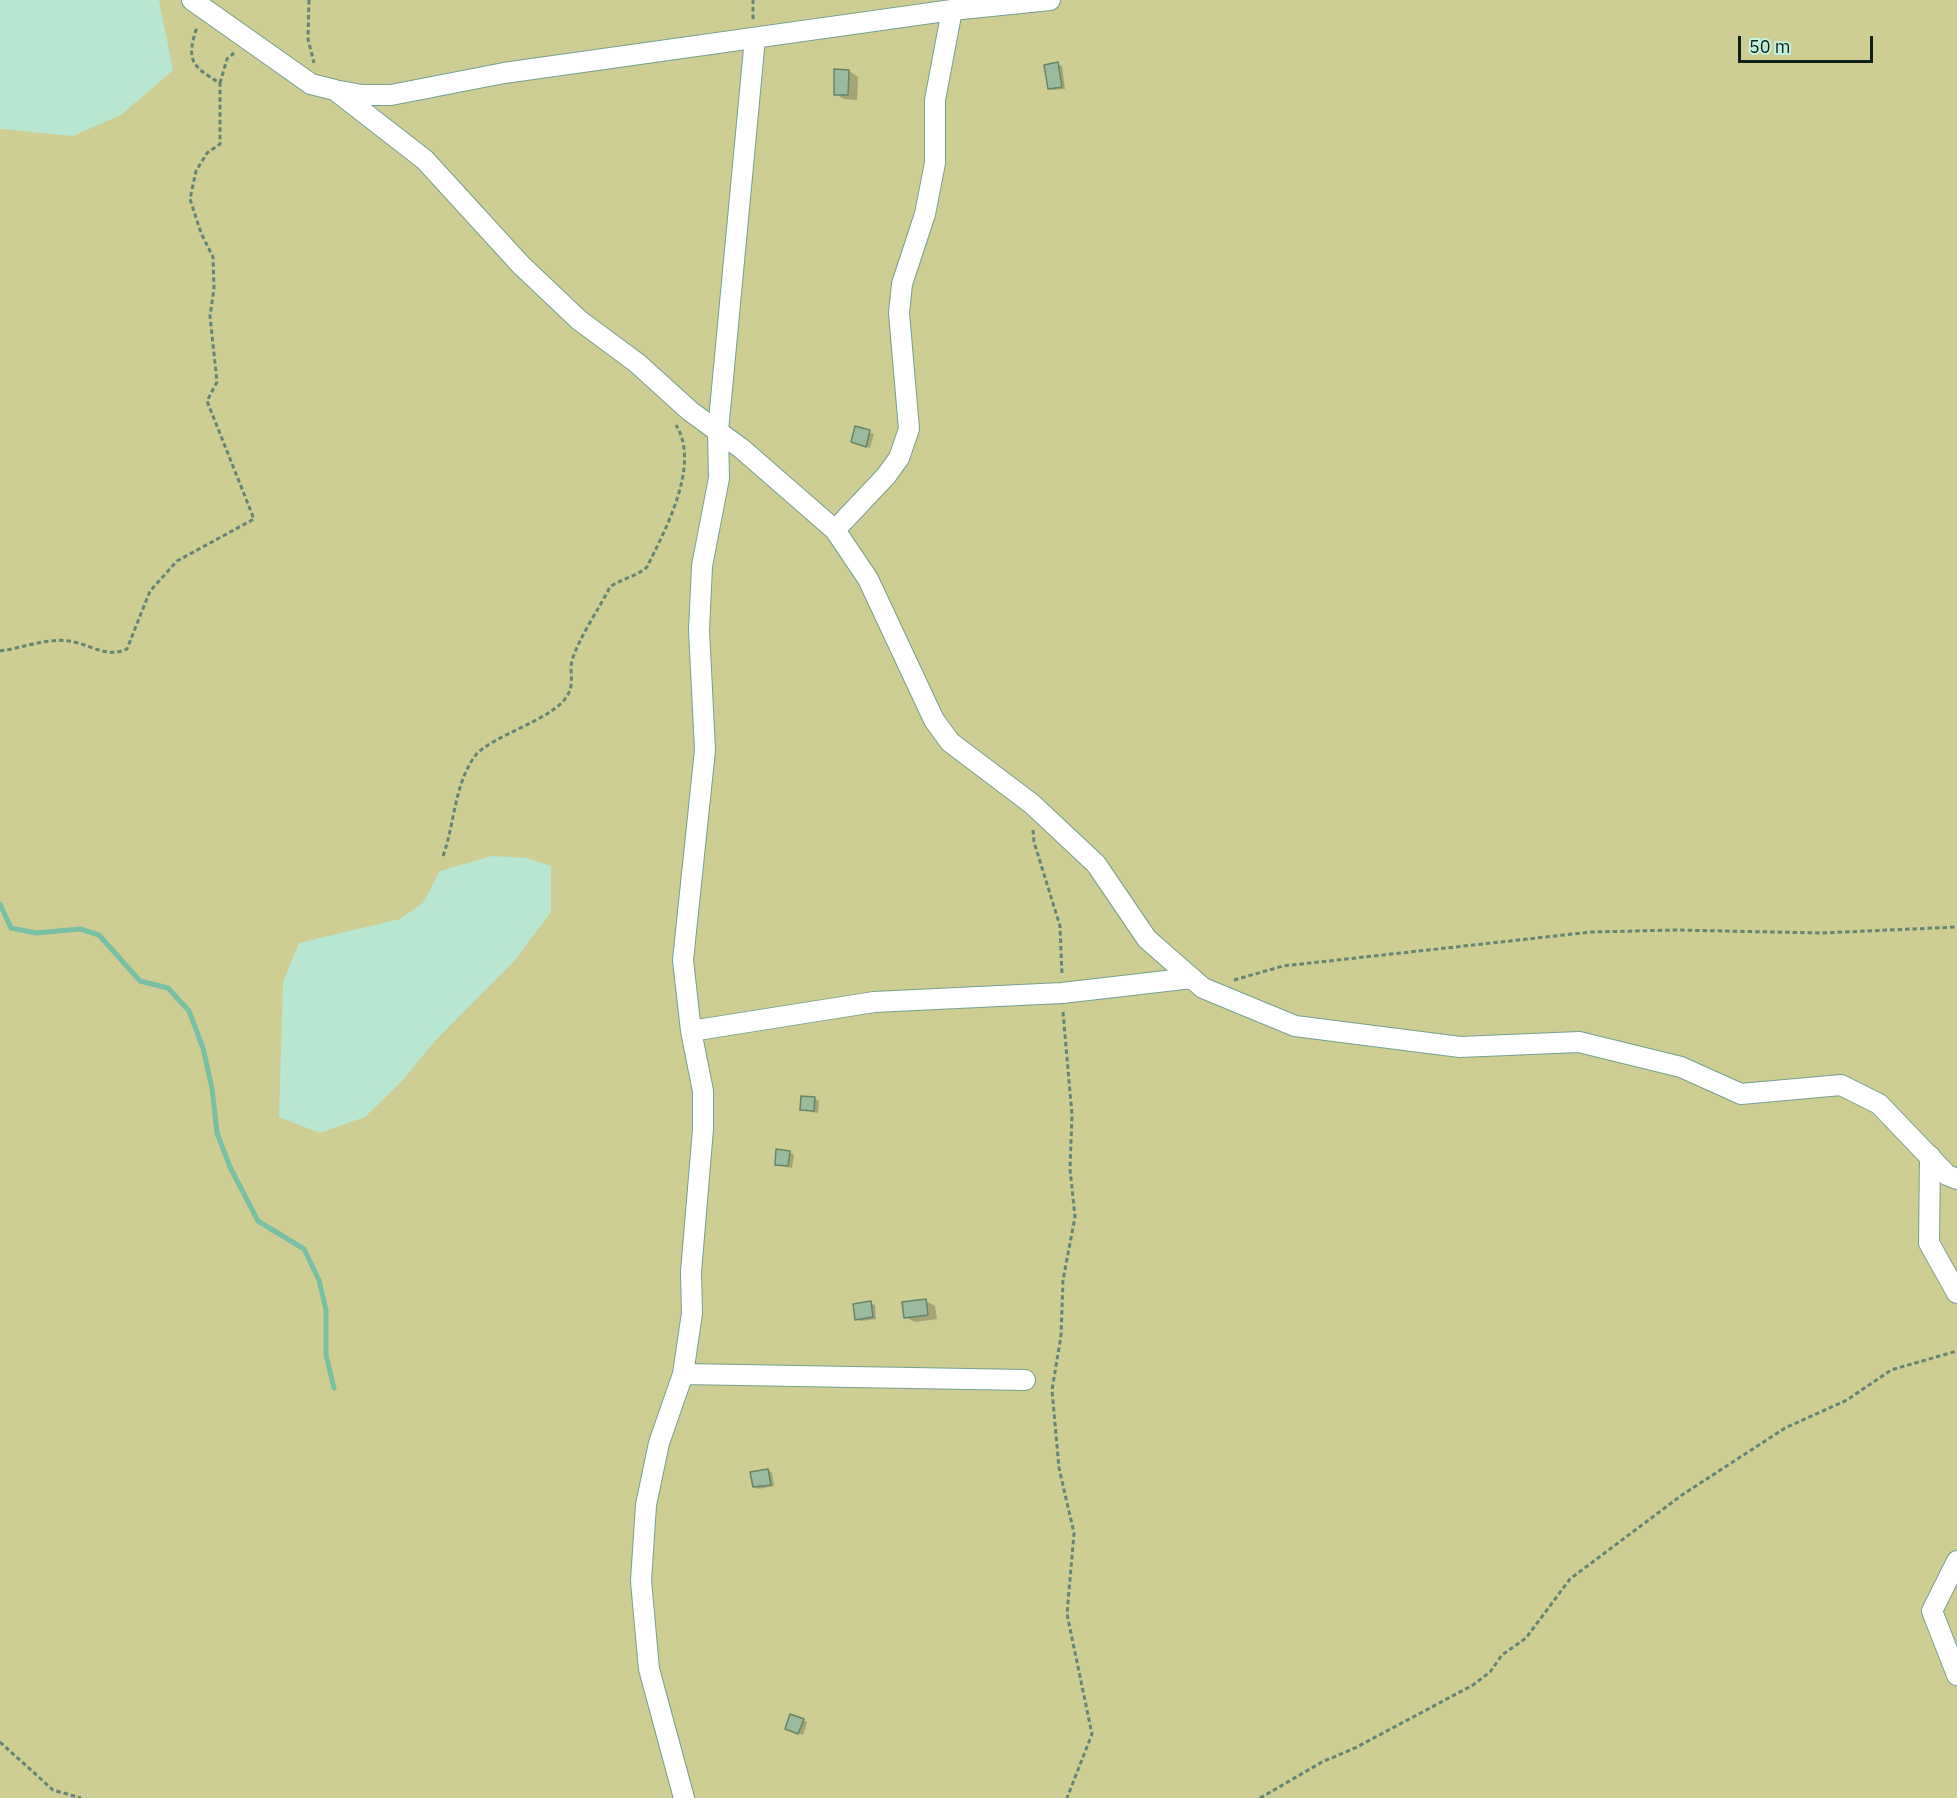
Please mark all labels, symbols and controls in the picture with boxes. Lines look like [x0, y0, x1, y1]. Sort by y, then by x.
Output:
scale bar [1741, 24, 1876, 62]
text: 50 m [1749, 35, 1791, 58]

